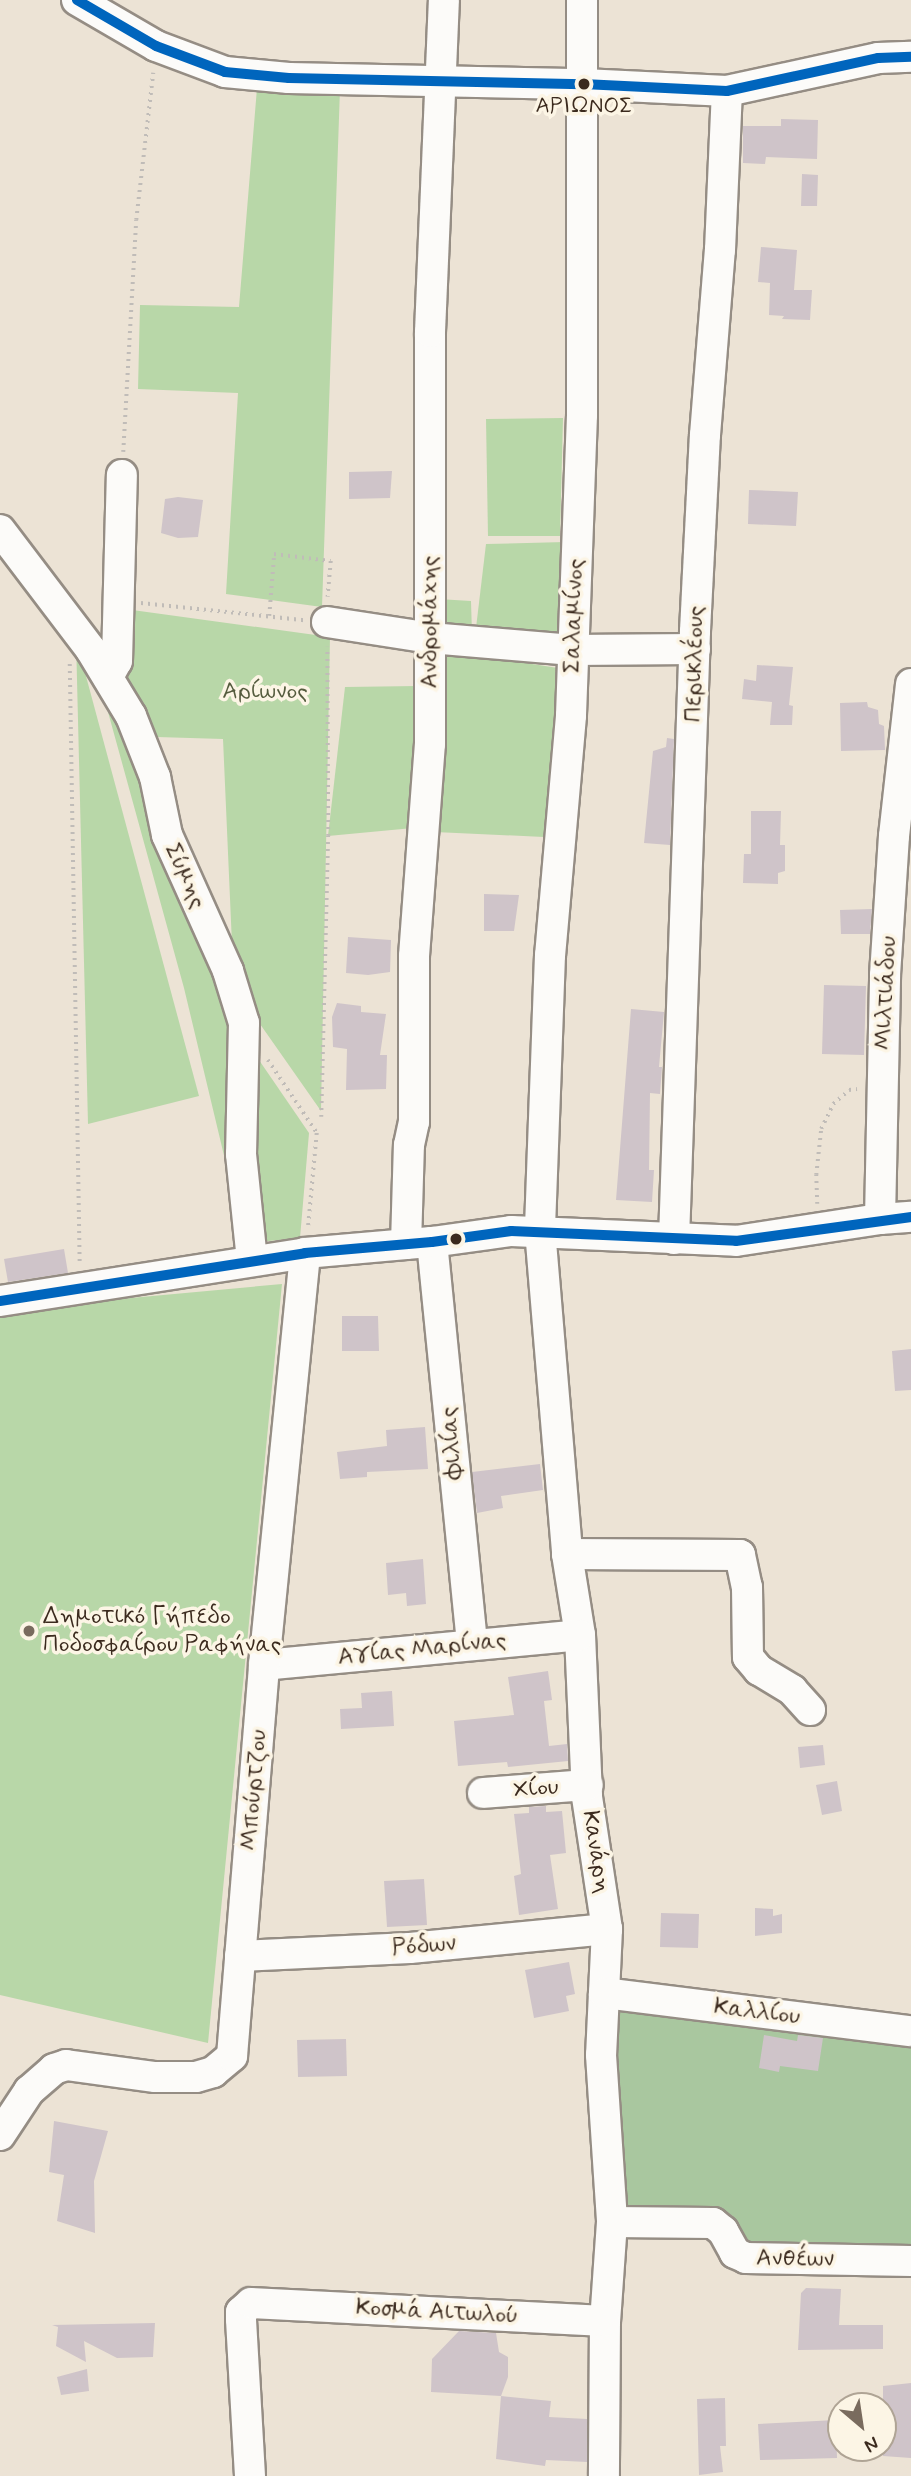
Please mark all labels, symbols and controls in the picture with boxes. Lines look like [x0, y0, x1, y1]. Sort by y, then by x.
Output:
marker: ΑΡΙΩΝΟΣ [577, 77, 591, 91]
place label: ΑΡΙΩΝΟΣ [535, 94, 633, 120]
street label: Ανδρομάχης [416, 556, 444, 688]
street label: Σαλαμίνος [558, 558, 590, 674]
street label: Περικλέους [680, 605, 710, 723]
park label: Αρίωνος [222, 678, 308, 706]
street label: Σύμης [158, 839, 212, 913]
street label: Μιλτιάδου [869, 935, 903, 1051]
unlabelled marker [449, 1232, 463, 1246]
street label: Φιλίας [434, 1405, 470, 1481]
place label: Δημοτικό Γήπεδο Ποδοσφαίρου Ραφήνας [43, 1603, 281, 1659]
marker: Δημοτικό Γήπεδο Ποδοσφαίρου Ραφήνας [21, 1623, 37, 1639]
street label: Αγίας Μαρίνας [336, 1626, 508, 1672]
street label: Μπούρτζου [234, 1728, 274, 1852]
street label: Χίου [512, 1773, 560, 1805]
street label: Κανάρη [575, 1809, 617, 1895]
street label: Ρόδων [391, 1929, 457, 1963]
street label: Καλλίου [712, 1992, 802, 2032]
street label: Ανθέων [756, 2244, 834, 2274]
street label: Κοσμά Αιτωλού [355, 2293, 519, 2331]
north arrow [827, 2392, 897, 2462]
text: N [860, 2430, 883, 2458]

